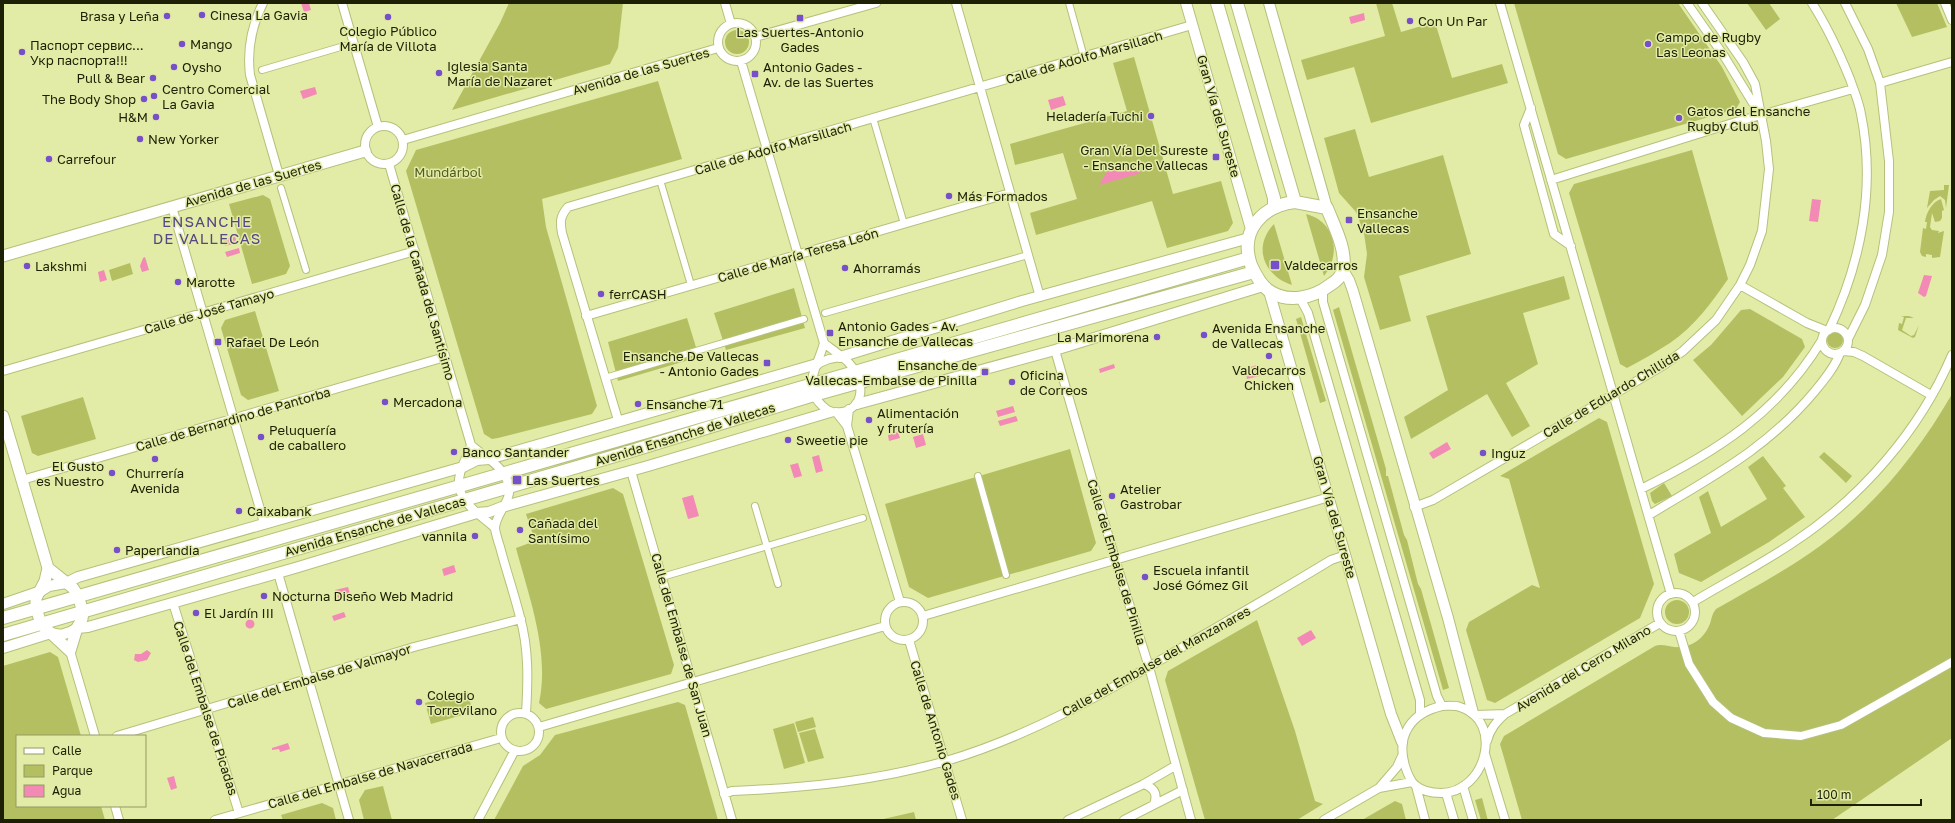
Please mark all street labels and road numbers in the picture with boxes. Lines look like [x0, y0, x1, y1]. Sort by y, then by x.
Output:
street label: Calle de Adolfo Marsillach [1004, 27, 1164, 87]
street label: Avenida de las Suertes [571, 44, 711, 98]
street label: Gran Vía del Sureste [1194, 53, 1244, 179]
street label: Calle de Adolfo Marsillach [693, 118, 853, 178]
street label: Avenida de las Suertes [183, 156, 323, 210]
street label: Calle de la Cañada del Santísimo [387, 182, 459, 382]
street label: Calle de María Teresa León [716, 224, 880, 286]
street label: Calle de José Tamayo [142, 285, 276, 337]
street label: Calle de Eduardo Chillida [1540, 347, 1682, 441]
street label: Calle de Bernardino de Pantorba [134, 383, 332, 455]
street label: Avenida Ensanche de Vallecas [593, 399, 777, 469]
street label: Gran Vía del Sureste [1310, 454, 1360, 580]
street label: Calle del Embalse de Pinilla [1084, 477, 1150, 647]
street label: Avenida Ensanche de Vallecas [283, 492, 468, 560]
street label: Calle del Embalse de San Juan [648, 551, 716, 739]
street label: Calle del Embalse del Manzanares [1059, 602, 1253, 720]
street label: Calle del Embalse de Picadas [170, 619, 242, 797]
street label: Avenida del Cerro Milano [1512, 621, 1654, 715]
street label: Calle del Embalse de Valmayor [225, 640, 413, 712]
street label: Calle de Antonio Gades [907, 658, 965, 802]
street label: Calle del Embalse de Navacerrada [266, 738, 474, 812]

